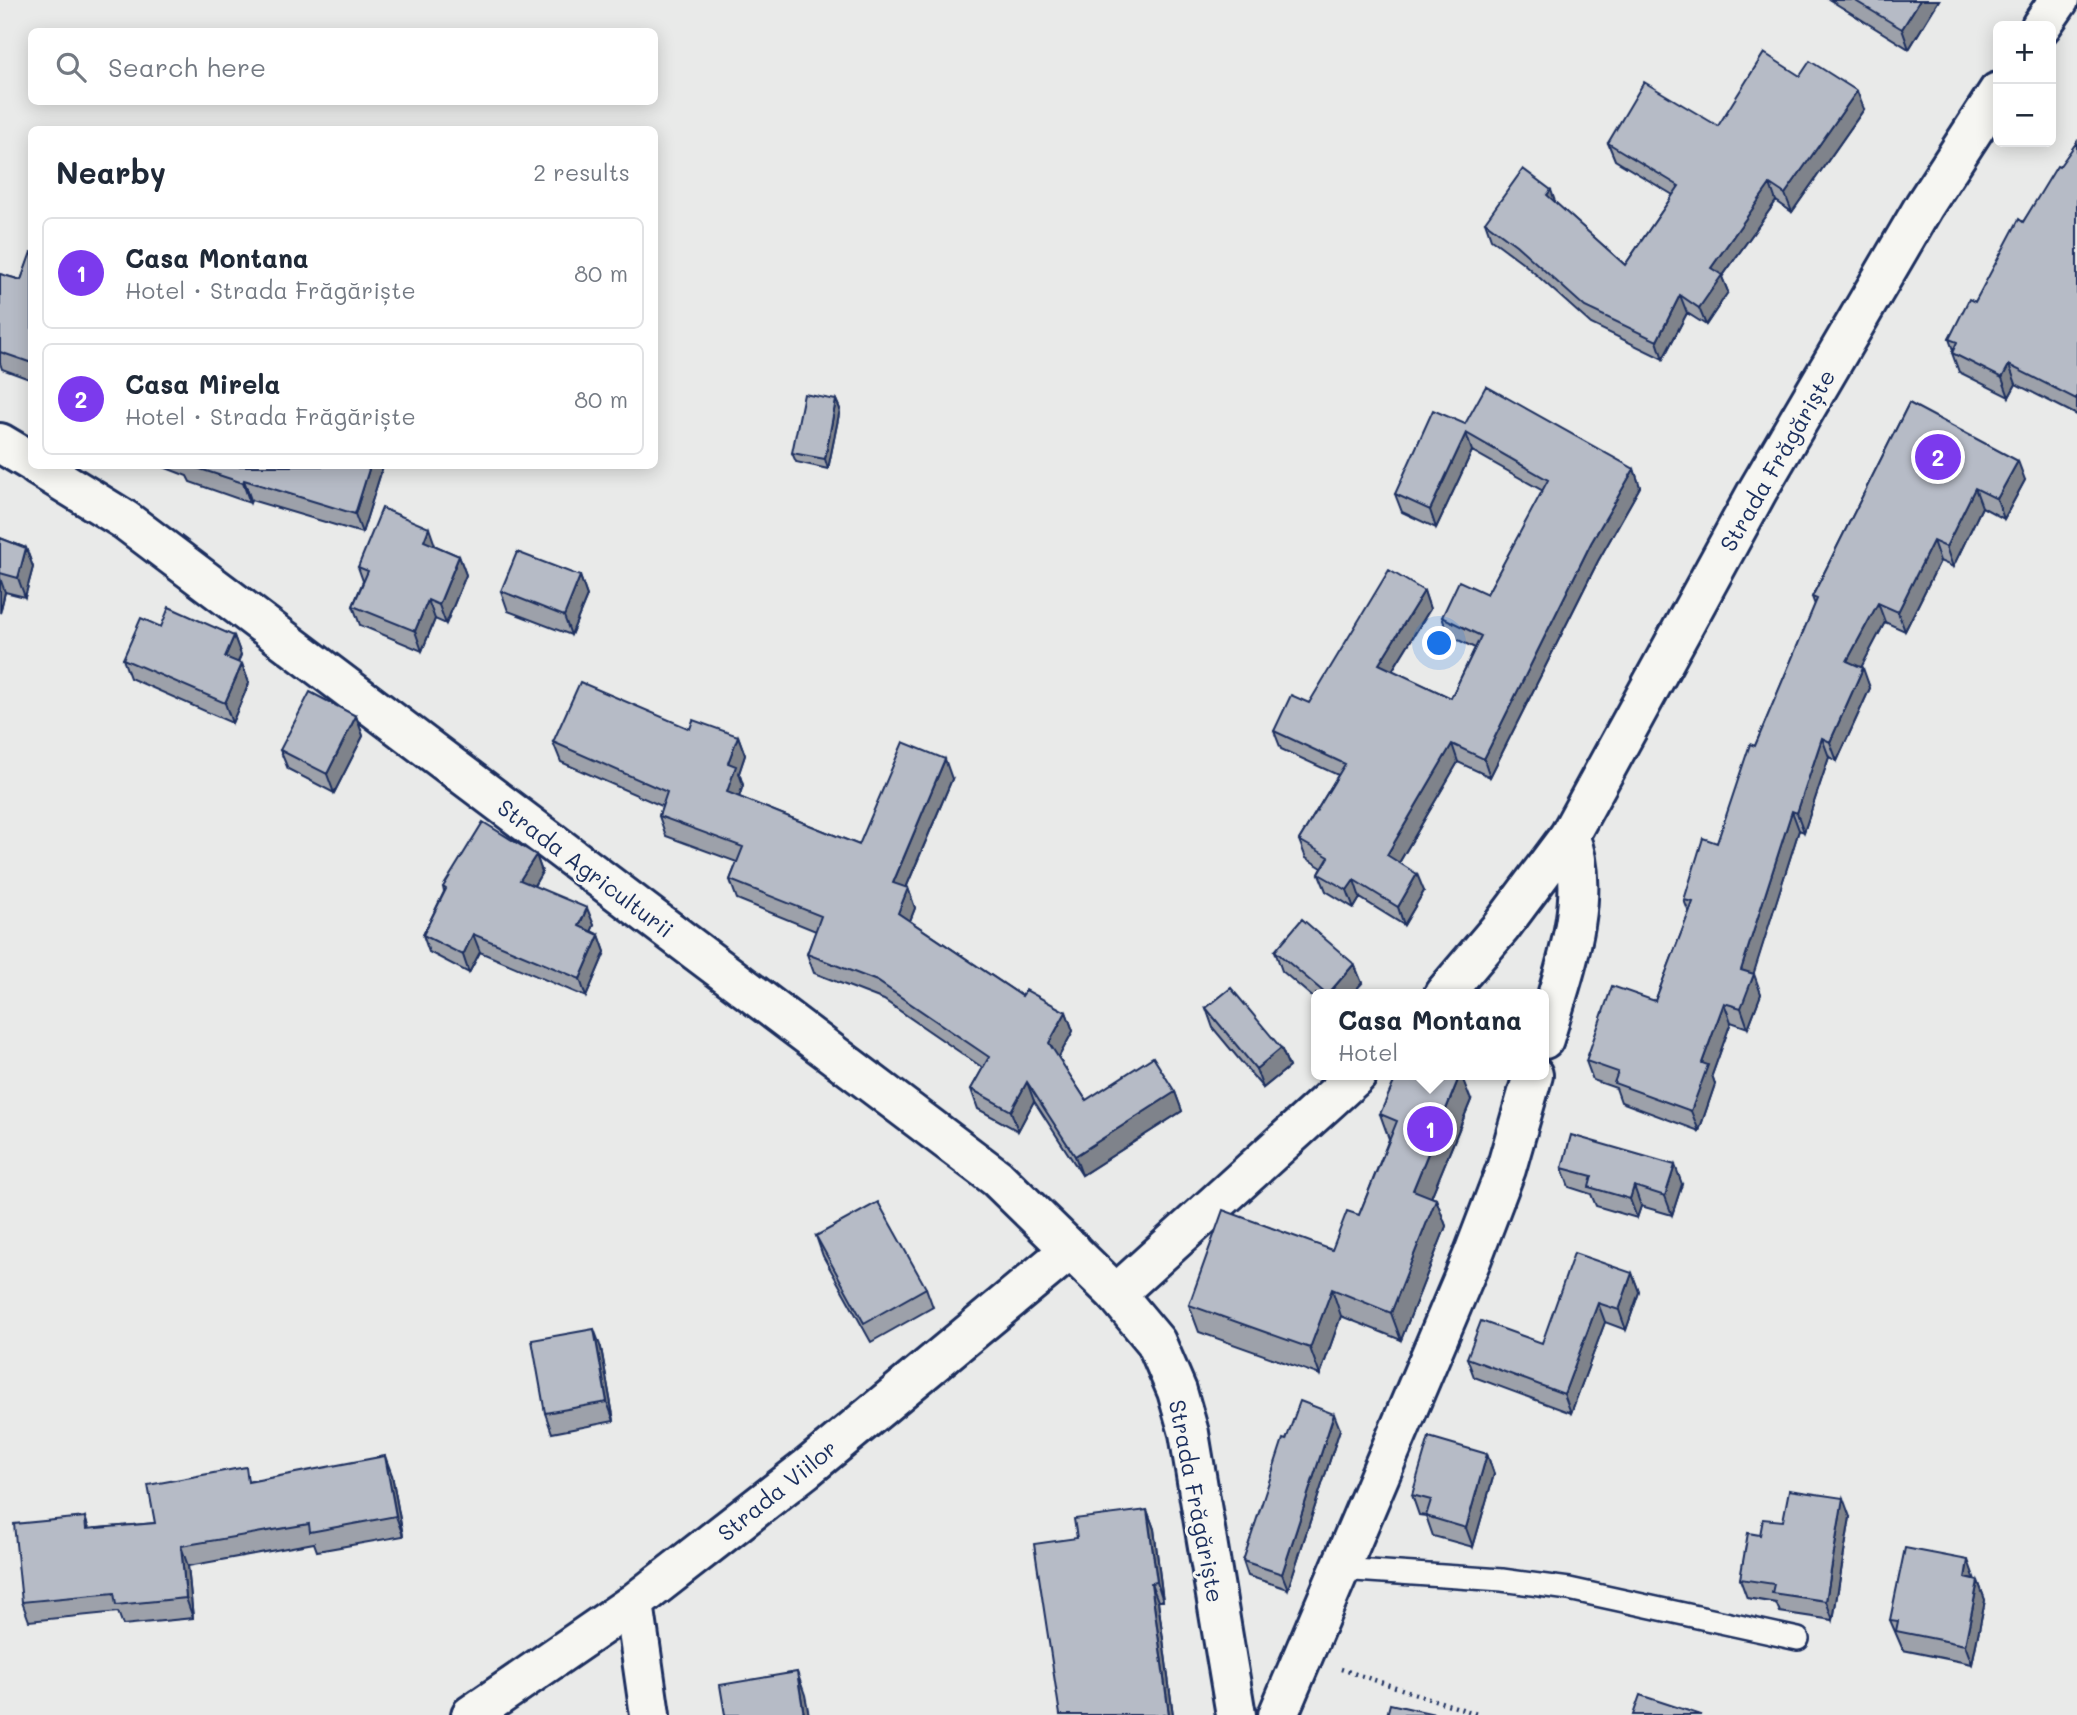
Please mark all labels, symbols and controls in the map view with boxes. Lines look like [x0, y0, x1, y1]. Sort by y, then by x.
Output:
map controls [1993, 21, 2056, 147]
button: + [1993, 21, 2056, 84]
search box [28, 28, 658, 105]
icon: search [52, 48, 90, 86]
text: Search here [108, 50, 266, 84]
button: − [1993, 84, 2056, 147]
text: Nearby [56, 152, 166, 192]
text: 2 results [533, 157, 630, 187]
text: Casa Montana [125, 241, 309, 275]
text: 1 [76, 258, 86, 288]
text: 80 m [574, 258, 628, 288]
text: Hotel · Strada Frăgăriște [125, 275, 416, 305]
street label: Strada Frăgăriște [1713, 363, 1842, 557]
text: Casa Mirela [125, 367, 281, 401]
text: 2 [75, 384, 87, 414]
text: 80 m [574, 384, 628, 414]
text: Hotel · Strada Frăgăriște [125, 401, 416, 431]
pin: 2 [1915, 431, 1961, 483]
your location [1422, 626, 1456, 660]
street label: Strada Agriculturii [492, 792, 680, 944]
popup [1311, 989, 1549, 1080]
text: Casa Montana [1338, 1003, 1522, 1037]
text: Hotel [1338, 1037, 1398, 1067]
pin: 1 [1407, 1103, 1453, 1155]
street label: Strada Frăgăriște [1162, 1397, 1231, 1605]
street label: Strada Viilor [711, 1433, 843, 1547]

